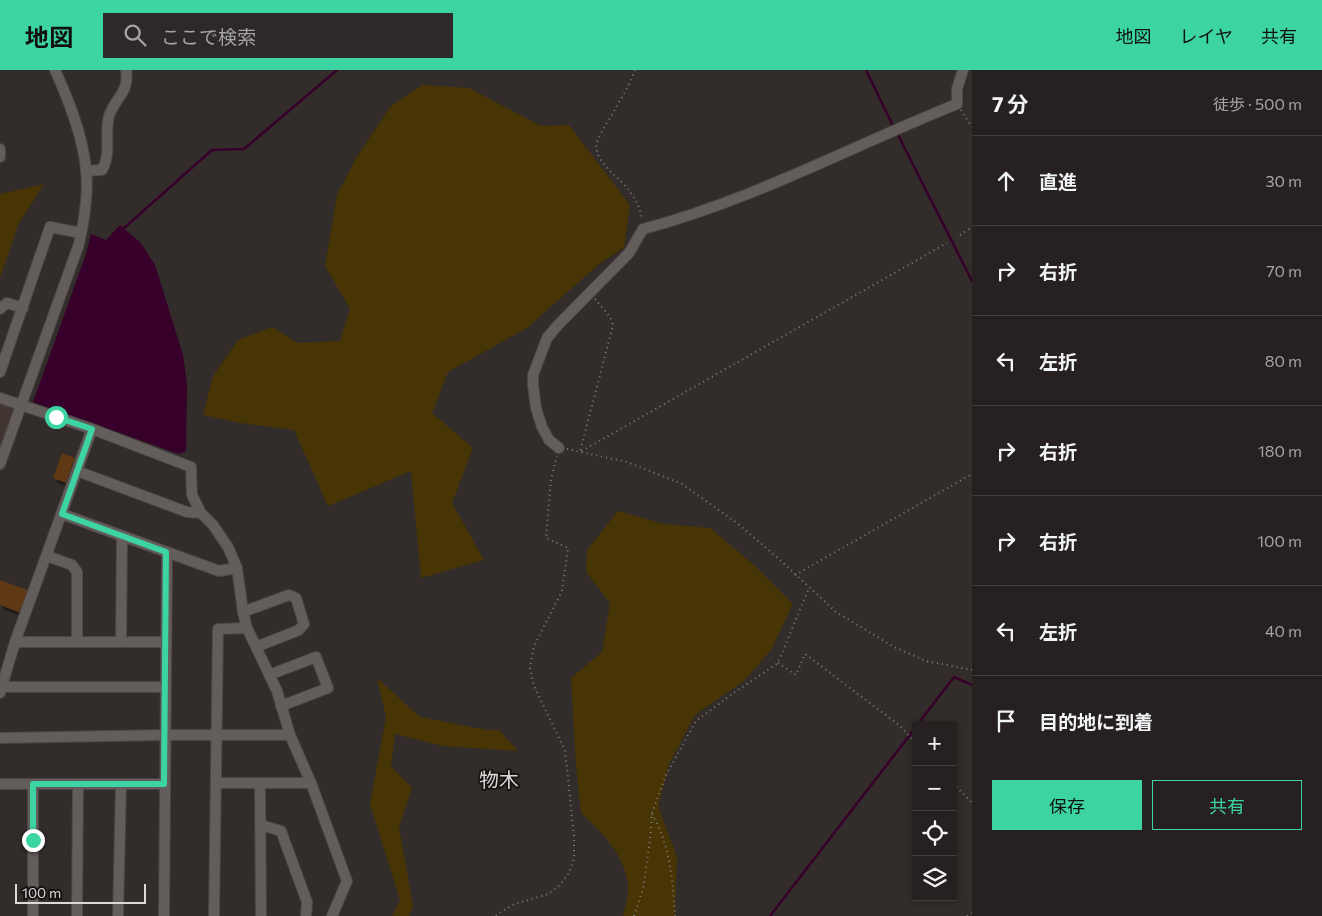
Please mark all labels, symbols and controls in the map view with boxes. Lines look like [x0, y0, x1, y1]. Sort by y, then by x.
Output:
search box [103, 13, 453, 58]
icon: search [121, 21, 149, 49]
text: 地図 [25, 22, 73, 51]
text: ここで検索 [161, 25, 256, 48]
text: 地図 [1116, 25, 1152, 47]
text: レイヤ [1180, 25, 1233, 47]
text: 共有 [1261, 25, 1297, 47]
text: 7 分 [992, 91, 1029, 116]
text: 徒歩 · 500 m [1213, 94, 1302, 113]
icon: ahead [992, 167, 1020, 195]
text: 直進 [1039, 170, 1077, 193]
text: 30 m [1265, 171, 1302, 190]
icon: right [992, 257, 1020, 285]
text: 右折 [1039, 260, 1077, 283]
text: 70 m [1266, 261, 1302, 280]
icon: left [992, 347, 1020, 375]
text: 左折 [1039, 350, 1077, 373]
text: 80 m [1265, 351, 1302, 370]
route start [45, 406, 68, 429]
icon: right [992, 437, 1020, 465]
text: 右折 [1039, 440, 1077, 463]
text: 180 m [1258, 441, 1302, 460]
icon: right [992, 527, 1020, 555]
text: 右折 [1039, 530, 1077, 553]
text: 100 m [1257, 531, 1302, 550]
icon: left [992, 617, 1020, 645]
text: 左折 [1039, 620, 1077, 643]
text: 40 m [1265, 621, 1302, 640]
icon: arrive [992, 707, 1020, 735]
text: 目的地に到着 [1039, 710, 1153, 733]
map controls [912, 721, 957, 901]
button: + [912, 721, 957, 766]
button: − [912, 766, 957, 811]
district label: 物木 [479, 767, 519, 791]
button: 保存 [992, 780, 1142, 830]
button: 共有 [1152, 780, 1302, 830]
button: locate [912, 811, 957, 856]
route end [22, 829, 45, 852]
button: layers [912, 856, 957, 901]
scale bar [15, 881, 146, 904]
text: 100 m [22, 884, 61, 901]

